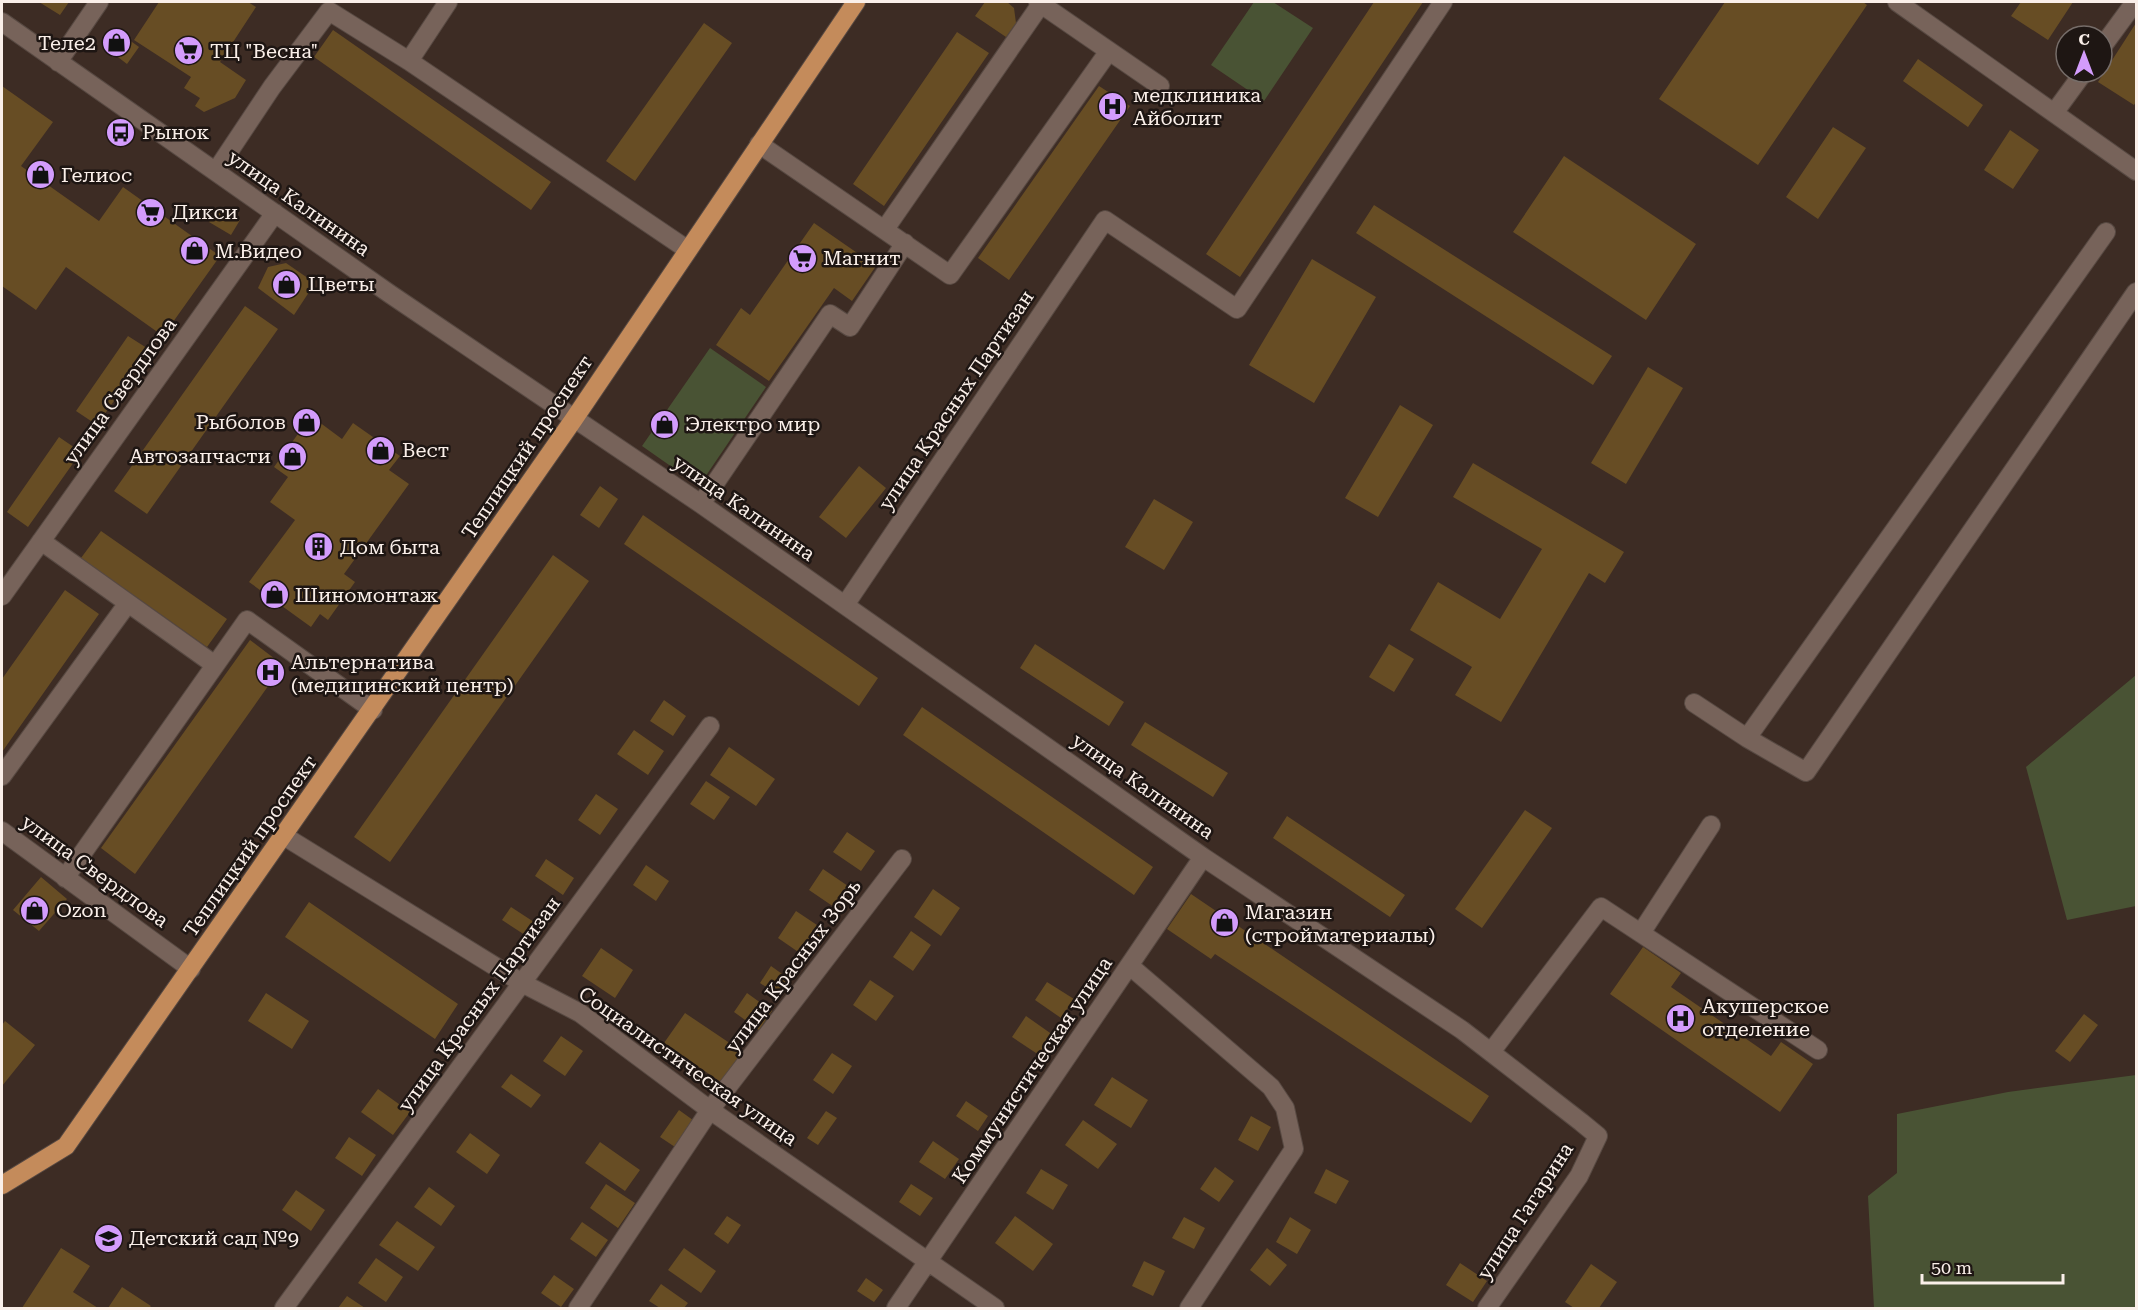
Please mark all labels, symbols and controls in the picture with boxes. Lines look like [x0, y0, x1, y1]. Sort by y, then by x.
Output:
north arrow [2054, 24, 2114, 84]
shop icon: Теле2 [101, 27, 133, 59]
text: С [2078, 30, 2090, 49]
place label: Теле2 [38, 31, 96, 55]
supermarket icon: ТЦ "Весна" [173, 35, 205, 67]
place label: ТЦ "Весна" [210, 39, 318, 63]
place label: медклиника Айболит [1133, 83, 1261, 130]
hospital icon: медклиника Айболит [1096, 90, 1128, 122]
bus stop icon: Рынок [105, 116, 137, 148]
place label: Рынок [142, 120, 210, 144]
street label: улица Калинина [223, 145, 375, 261]
shop icon: Гелиос [24, 159, 56, 191]
place label: Гелиос [61, 163, 132, 187]
supermarket icon: Дикси [135, 196, 167, 228]
place label: Дикси [172, 200, 238, 224]
shop icon: М.Видео [178, 235, 210, 267]
place label: М.Видео [215, 239, 302, 263]
supermarket icon: Магнит [786, 242, 818, 274]
place label: Магнит [823, 246, 901, 270]
shop icon: Цветы [271, 268, 303, 300]
place label: Цветы [308, 272, 375, 296]
street label: улица Красных Партизан [873, 286, 1039, 514]
street label: улица Свердлова [59, 313, 181, 469]
street label: Теплицкий проспект [457, 351, 597, 543]
shop icon: Рыболов [291, 406, 323, 438]
shop icon: Электро мир [648, 408, 680, 440]
place label: Рыболов [196, 410, 286, 434]
place label: Электро мир [685, 412, 820, 436]
shop icon: Вест [365, 434, 397, 466]
place label: Вест [402, 438, 449, 462]
shop icon: Автозапчасти [276, 440, 308, 472]
place label: Автозапчасти [129, 444, 271, 468]
street label: улица Калинина [668, 450, 820, 566]
building icon: Дом быта [303, 531, 335, 563]
place label: Дом быта [340, 535, 440, 559]
shop icon: Шиномонтаж [258, 579, 290, 611]
place label: Шиномонтаж [295, 583, 438, 607]
place label: Альтернатива (медицинский центр) [291, 650, 514, 697]
hospital icon: Альтернатива (медицинский центр) [254, 657, 286, 689]
street label: улица Калинина [1067, 728, 1219, 844]
street label: Теплицкий проспект [178, 751, 322, 941]
street label: улица Свердлова [17, 810, 173, 932]
street label: улица Красных Зорь [720, 874, 866, 1057]
street label: улица Красных Партизан [393, 892, 565, 1116]
shop icon: Ozon [19, 894, 51, 926]
place label: Ozon [56, 898, 107, 922]
place label: Магазин (стройматериалы) [1245, 900, 1435, 947]
shop icon: Магазин (стройматериалы) [1208, 907, 1240, 939]
street label: Коммунистическая улица [947, 952, 1117, 1188]
street label: Социалистическая улица [574, 981, 802, 1151]
place label: Акушерское отделение [1702, 994, 1829, 1041]
hospital icon: Акушерское отделение [1665, 1002, 1697, 1034]
street label: улица Гагарина [1472, 1138, 1578, 1284]
school or university icon: Детский сад №9 [92, 1222, 124, 1254]
place label: Детский сад №9 [129, 1226, 299, 1250]
scale bar [1922, 1247, 2063, 1285]
text: 50 m [1931, 1257, 1972, 1278]

